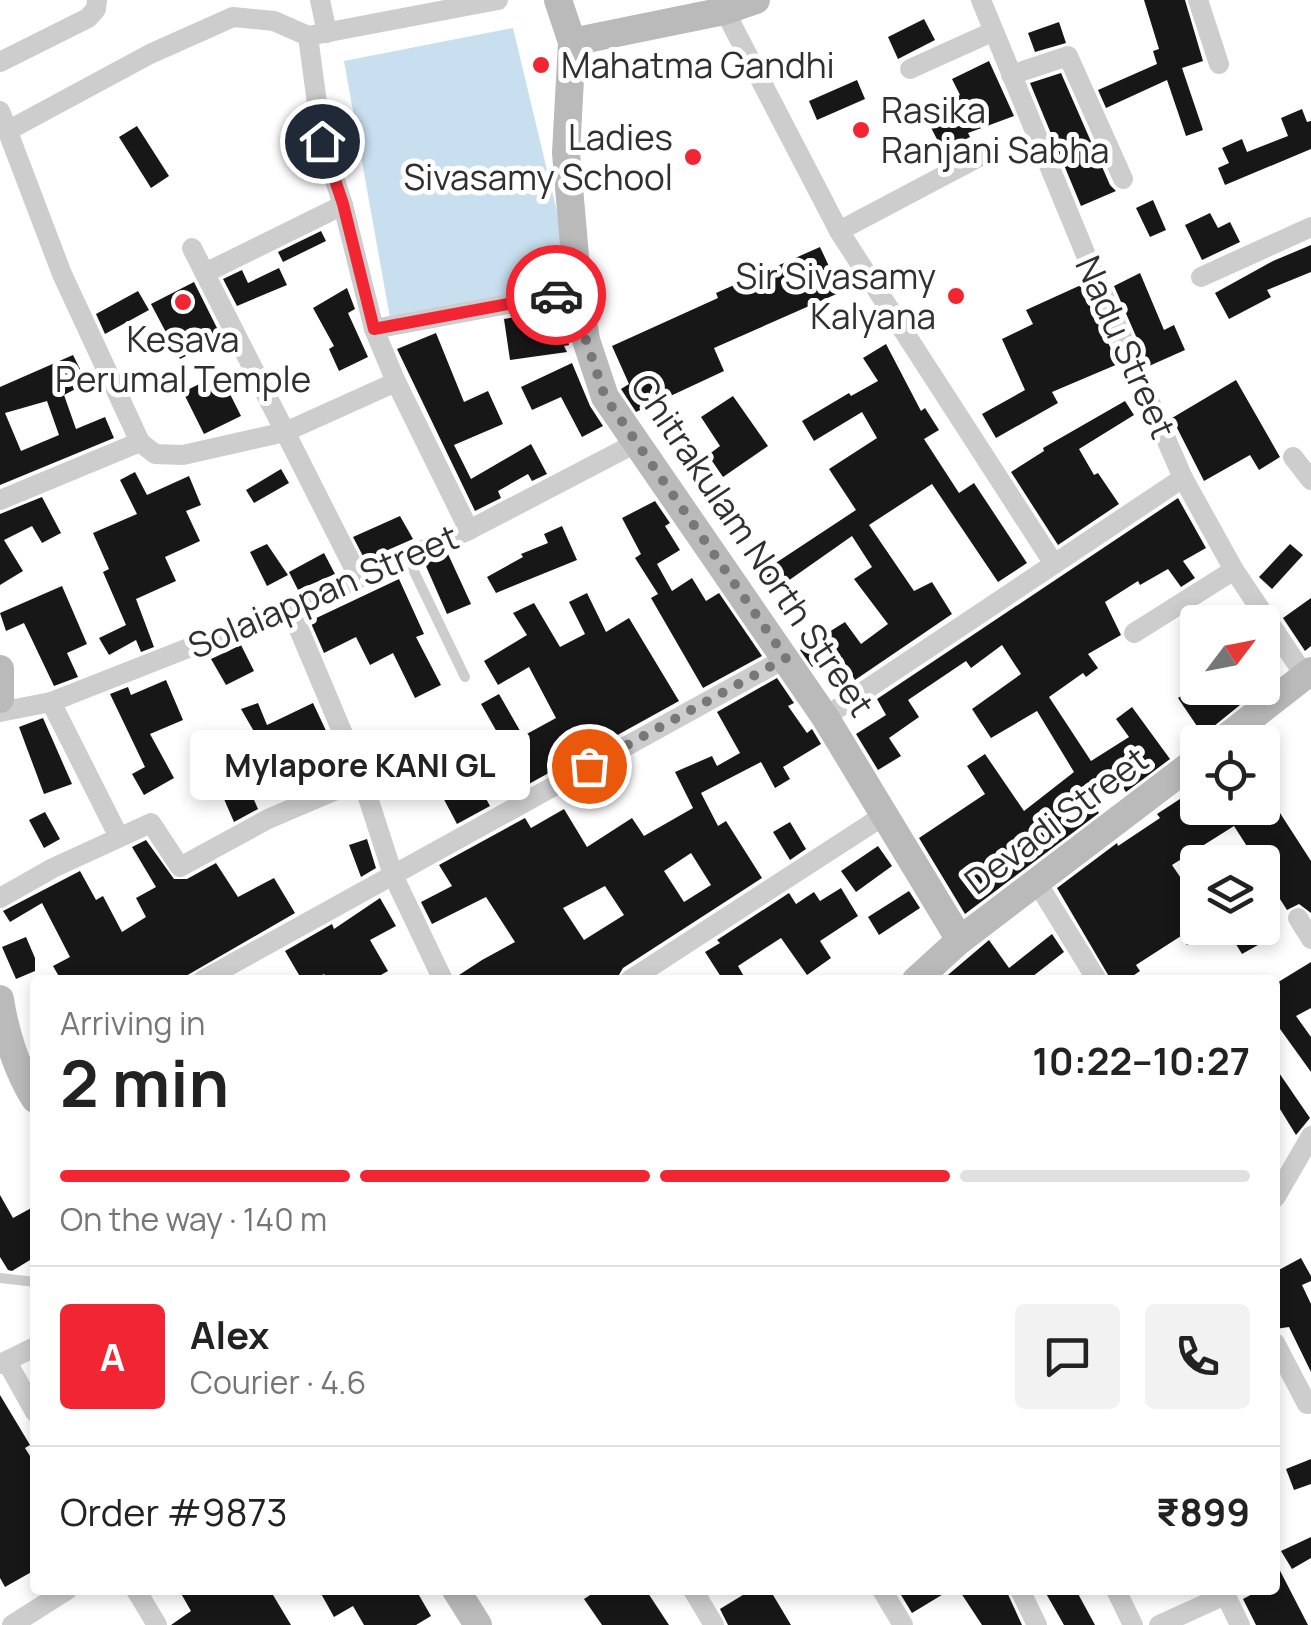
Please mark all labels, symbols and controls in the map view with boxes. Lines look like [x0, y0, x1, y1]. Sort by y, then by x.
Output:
place label: Mahatma Gandhi [561, 41, 835, 89]
marker: Mahatma Gandhi [530, 54, 552, 76]
place label: Rasika Ranjani Sabha [881, 86, 1109, 174]
pin [280, 99, 365, 184]
place label: Ladies Sivasamy School [404, 113, 673, 201]
icon: home [295, 114, 350, 169]
marker: Rasika Ranjani Sabha [850, 119, 872, 141]
marker: Ladies Sivasamy School [682, 146, 704, 168]
courier [506, 245, 606, 345]
street label: Nadu Street [1064, 248, 1188, 446]
place label: Sir Sivasamy Kalyana [735, 252, 936, 340]
icon: car [529, 268, 584, 323]
marker: Sir Sivasamy Kalyana [945, 285, 967, 307]
marker: Kesava Perumal Temple [172, 291, 194, 313]
place label: Kesava Perumal Temple [55, 315, 311, 403]
street label: Chitrakulam North Street [620, 364, 886, 726]
street label: Solaiappan Street [181, 512, 465, 670]
north arrow [1180, 605, 1280, 705]
map controls [1180, 605, 1280, 945]
pin [547, 724, 632, 809]
button: locate [1180, 725, 1280, 825]
callout: Mylapore KANI GL [189, 731, 529, 801]
street label: Devadi Street [954, 735, 1158, 905]
icon: bag [562, 739, 617, 794]
text: Mylapore KANI GL [224, 743, 496, 787]
button: layers [1180, 845, 1280, 945]
text: Arriving in [60, 1001, 205, 1045]
text: 10:22–10:27 [1032, 1034, 1250, 1086]
text: 2 min [60, 1038, 229, 1127]
text: On the way · 140 m [60, 1197, 327, 1241]
button: chat [1015, 1304, 1120, 1409]
button: phone [1145, 1304, 1250, 1409]
text: Alex [190, 1308, 269, 1360]
text: A [100, 1330, 125, 1382]
text: Courier · 4.6 [190, 1360, 366, 1404]
text: Order #9873 [60, 1485, 288, 1537]
text: ₹899 [1156, 1485, 1250, 1537]

